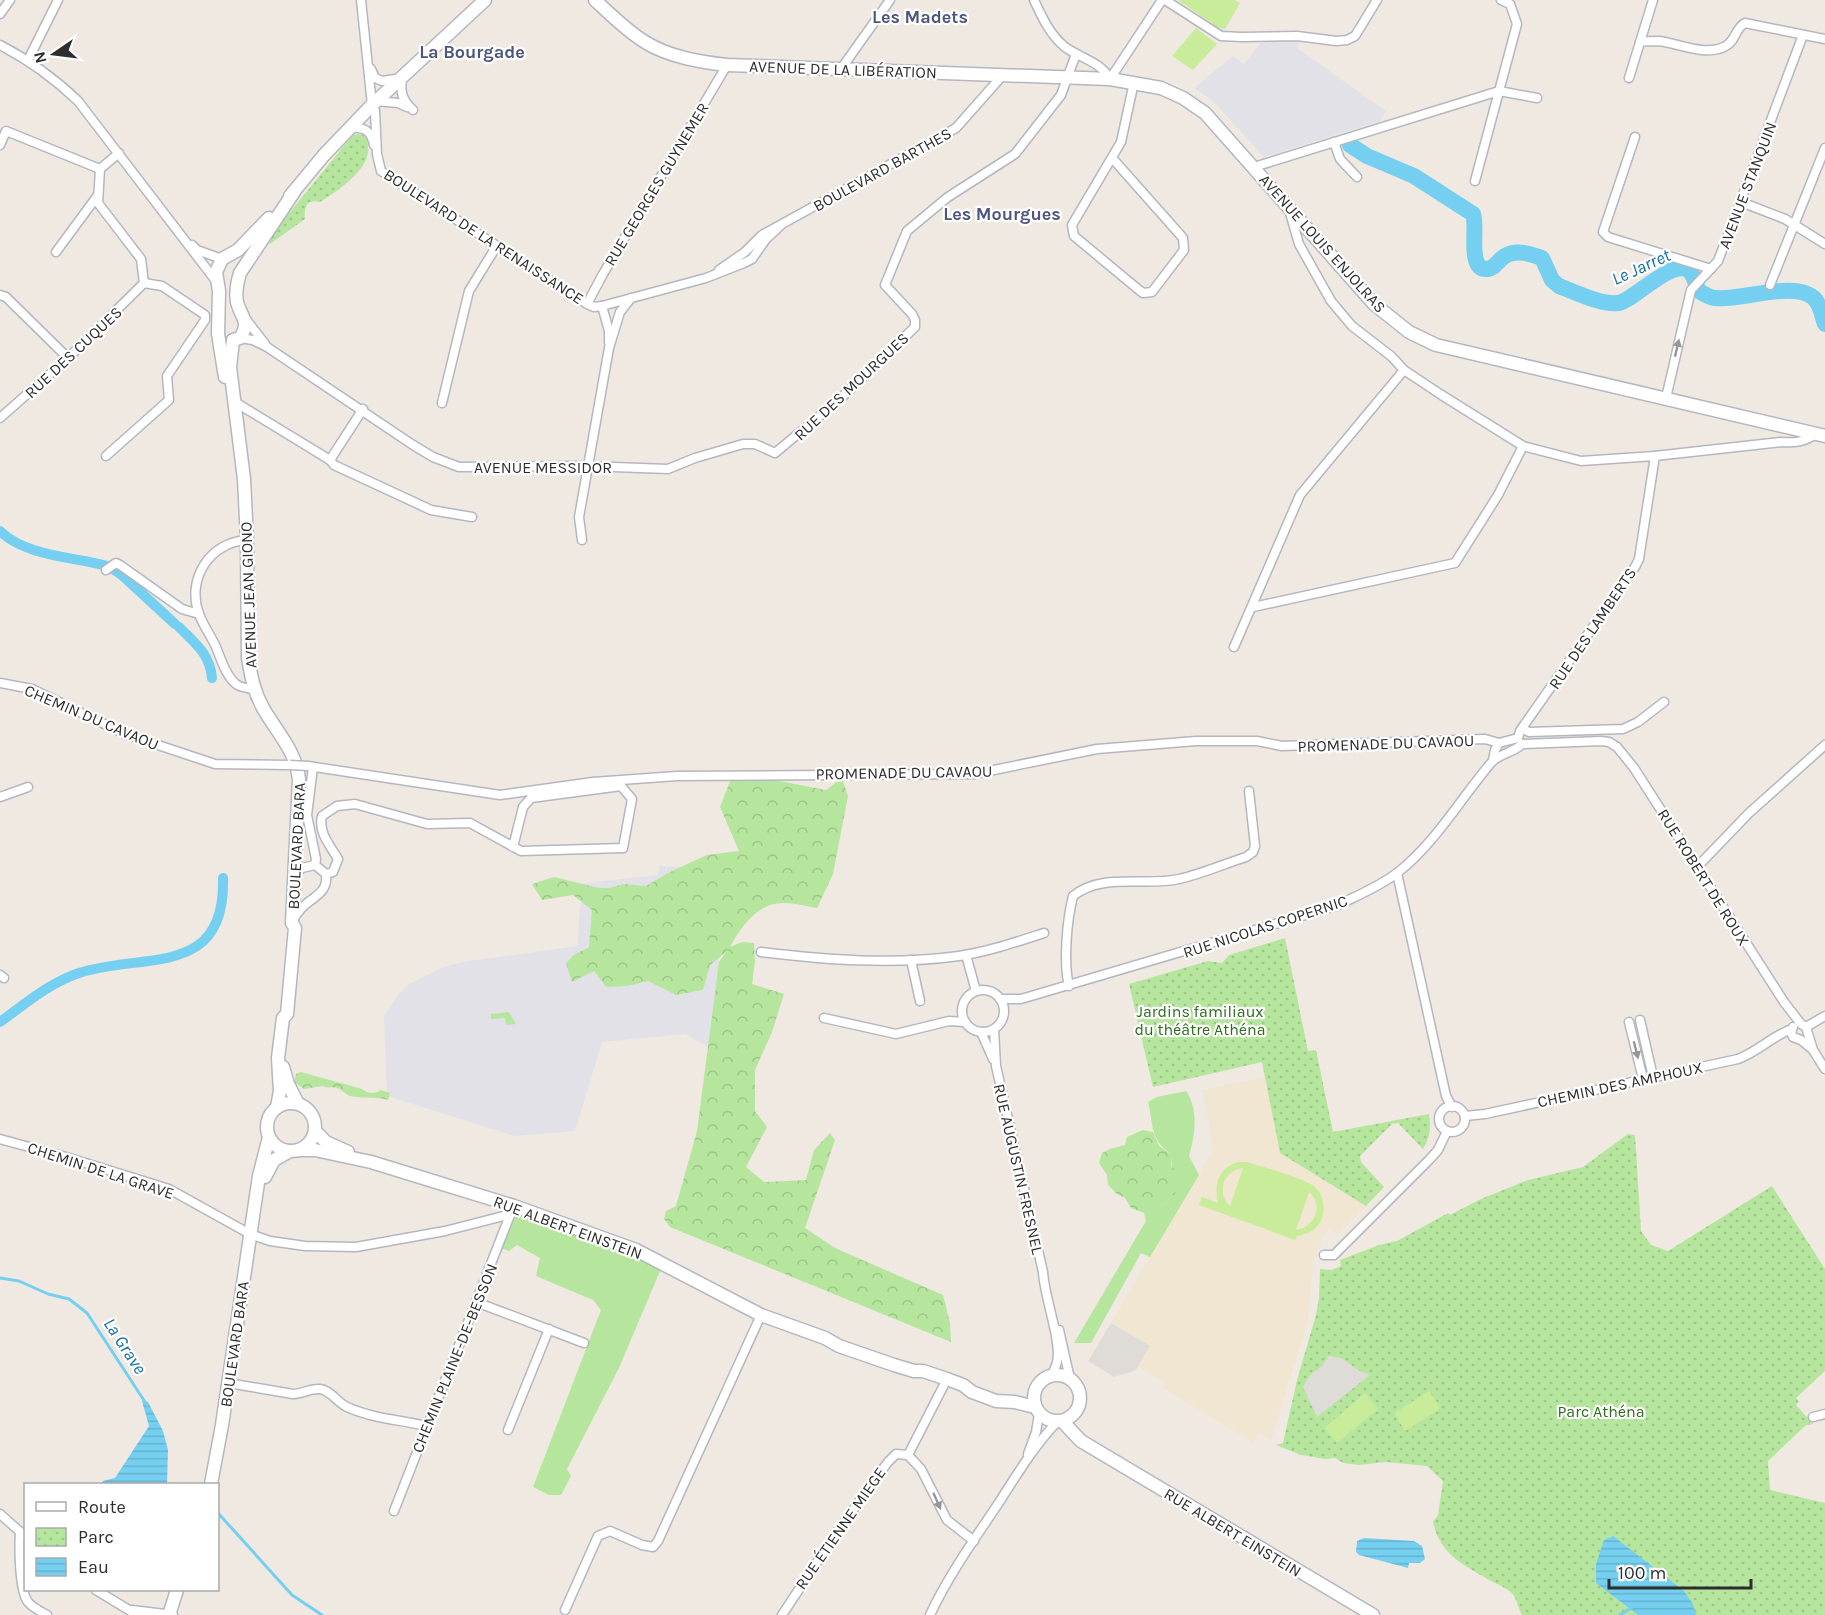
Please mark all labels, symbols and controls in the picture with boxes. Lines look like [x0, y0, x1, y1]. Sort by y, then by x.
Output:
district label: Les Madets [872, 6, 968, 28]
north arrow [24, 24, 84, 84]
district label: La Bourgade [419, 41, 525, 63]
text: N [29, 50, 51, 65]
street label: AVENUE DE LA LIBÉRATION [749, 57, 937, 82]
street label: RUE GEORGES GUYNEMER [600, 99, 713, 269]
street label: AVENUE STANQUIN [1715, 119, 1780, 251]
street label: BOULEVARD BARTHES [810, 123, 955, 215]
street label: BOULEVARD DE LA RENAISSANCE [380, 165, 587, 308]
street label: AVENUE LOUIS ENJOLRAS [1255, 170, 1390, 317]
district label: Les Mourgues [943, 203, 1061, 225]
water label: Le Jarret [1608, 244, 1675, 290]
street label: RUE DES CUQUES [21, 302, 126, 402]
street label: RUE DES MOURGUES [790, 328, 913, 444]
one-way arrow [1673, 339, 1683, 357]
street label: AVENUE MESSIDOR [474, 458, 612, 477]
street label: AVENUE JEAN GIONO [236, 521, 261, 669]
street label: RUE DES LAMBERTS [1545, 564, 1640, 693]
street label: CHEMIN DU CAVAOU [22, 681, 162, 754]
street label: PROMENADE DU CAVAOU [1297, 731, 1475, 756]
street label: PROMENADE DU CAVAOU [815, 761, 993, 784]
street label: BOULEVARD BARA [284, 782, 309, 910]
street label: RUE ROBERT DE ROUX [1654, 805, 1753, 949]
street label: RUE NICOLAS COPERNIC [1181, 891, 1350, 962]
park label: Jardins familiaux du théâtre Athéna [1134, 1002, 1266, 1039]
one-way arrow [1632, 1041, 1642, 1060]
street label: CHEMIN DES AMPHOUX [1536, 1058, 1705, 1111]
street label: RUE AUGUSTIN FRESNEL [990, 1082, 1048, 1257]
street label: CHEMIN DE LA GRAVE [25, 1138, 177, 1203]
street label: RUE ALBERT EINSTEIN [491, 1192, 645, 1263]
street label: CHEMIN PLAINE-DE-BESSON [408, 1261, 501, 1456]
street label: BOULEVARD BARA [216, 1280, 253, 1408]
water label: La Grave [99, 1314, 151, 1378]
park label: Parc Athéna [1557, 1402, 1645, 1421]
street label: RUE ÉTIENNE MIEGE [791, 1464, 890, 1593]
legend [24, 1483, 219, 1591]
street label: RUE ALBERT EINSTEIN [1161, 1484, 1305, 1581]
one-way arrow [932, 1493, 941, 1510]
text: Route [78, 1496, 126, 1518]
text: Parc [78, 1526, 114, 1548]
scale bar [1609, 1552, 1752, 1590]
text: Eau [78, 1556, 109, 1578]
text: 100 m [1618, 1562, 1666, 1584]

